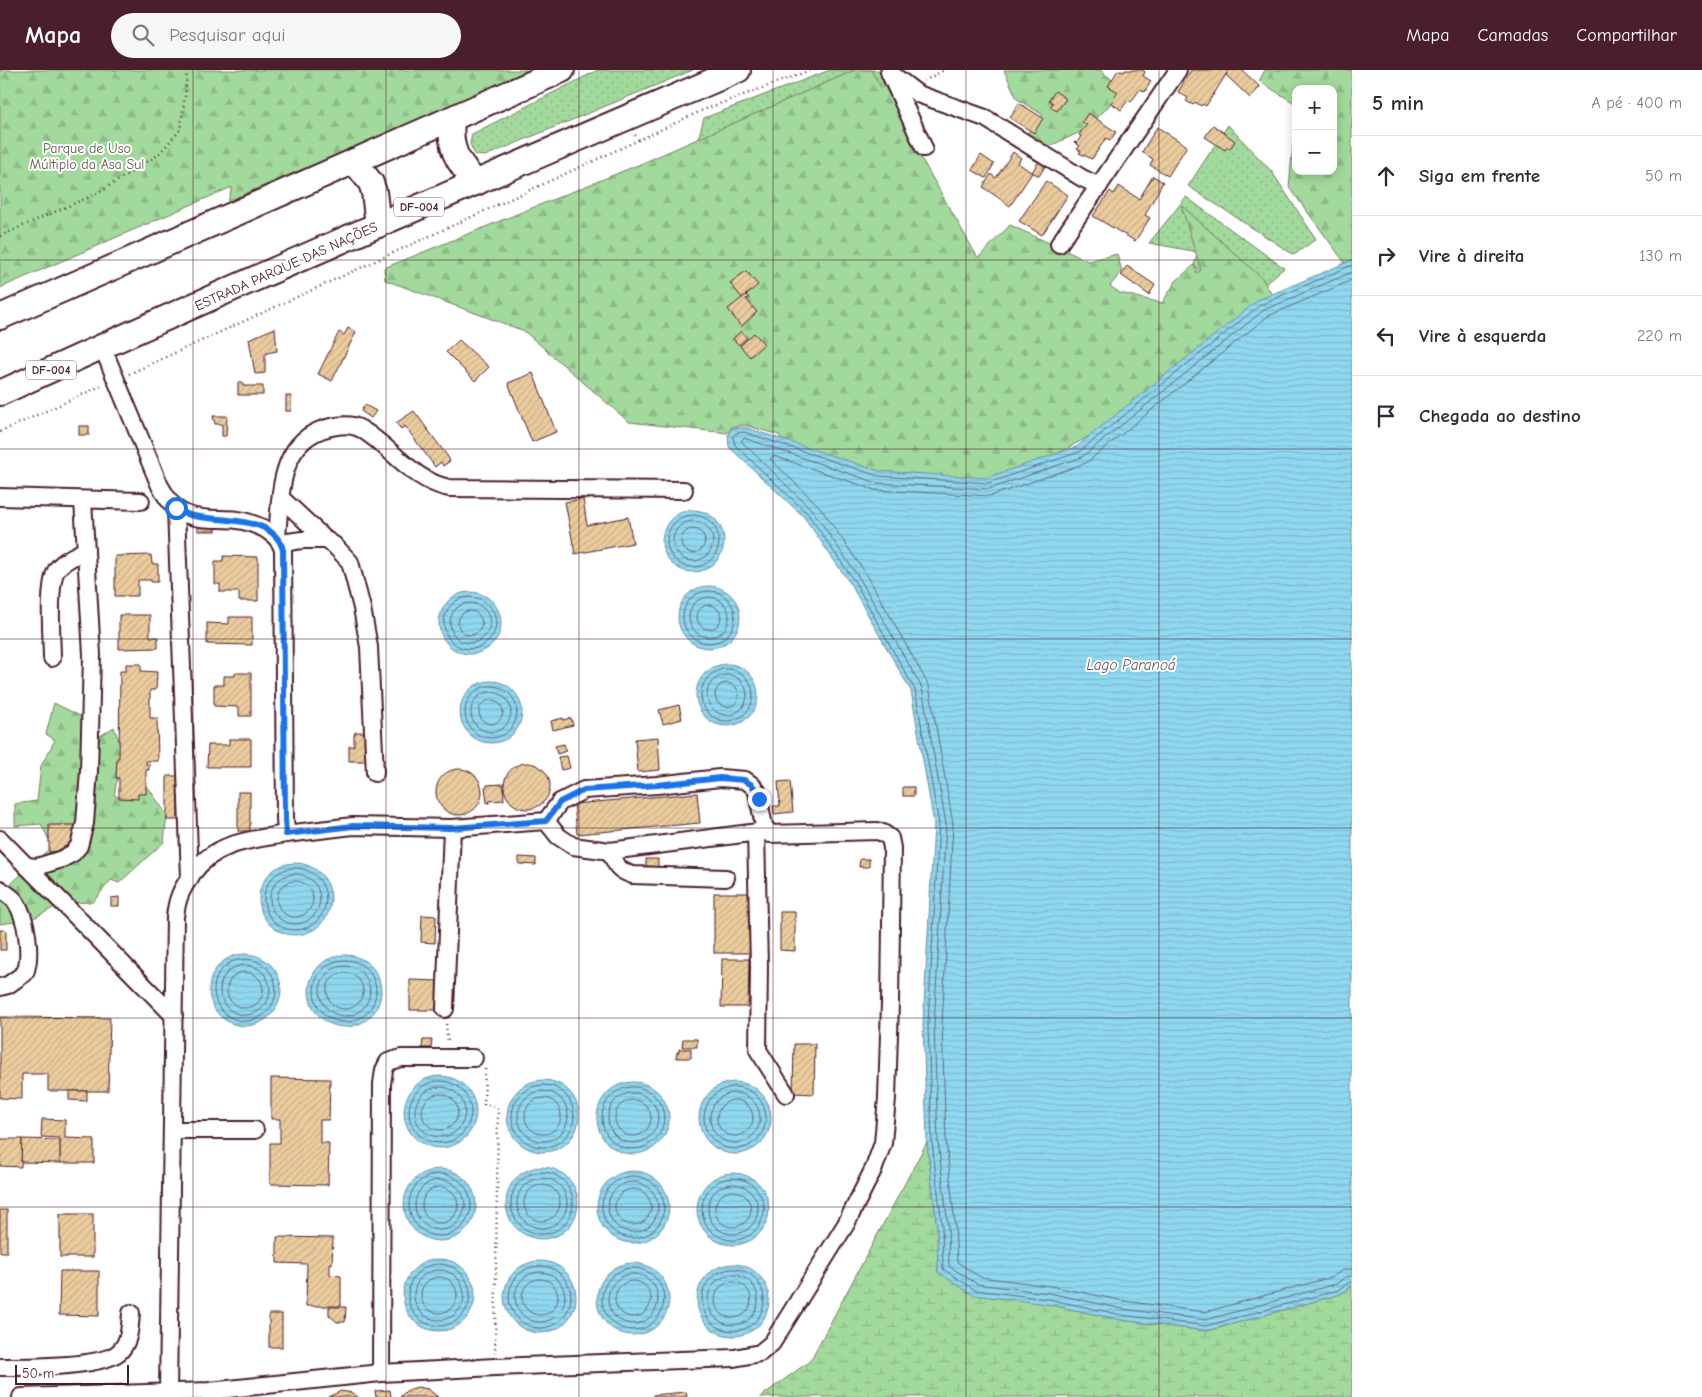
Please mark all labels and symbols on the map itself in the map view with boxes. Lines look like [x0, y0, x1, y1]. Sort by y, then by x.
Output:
park label: Parque de Uso Múltiplo da Asa Sul [30, 140, 144, 173]
road number: DF-004 [394, 198, 444, 216]
street label: ESTRADA PARQUE DAS NAÇÕES [192, 218, 381, 315]
road number: DF-004 [26, 360, 76, 380]
route start [165, 497, 188, 520]
water label: Lago Paranoá [1086, 656, 1176, 674]
route end [748, 788, 771, 811]
scale bar [15, 1362, 129, 1385]

